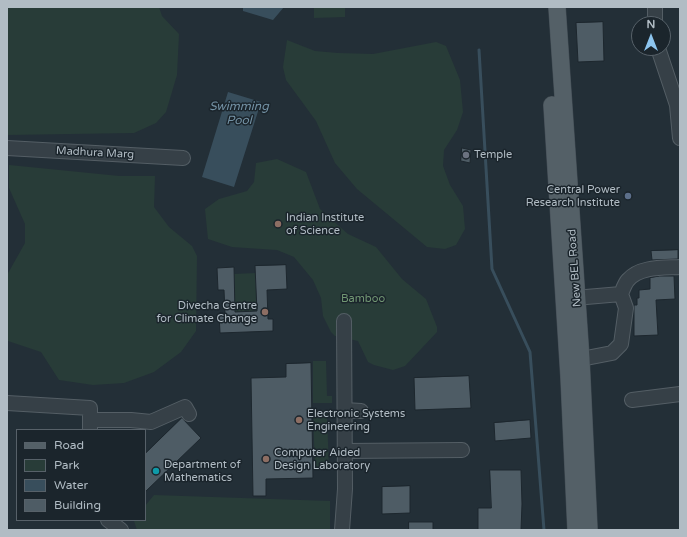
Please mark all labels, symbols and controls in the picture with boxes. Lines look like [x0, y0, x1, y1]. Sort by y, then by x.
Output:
north arrow [631, 16, 671, 56]
text: N [647, 18, 655, 31]
water label: Swimming Pool [209, 100, 269, 128]
street label: Madhura Marg [56, 144, 134, 162]
place label: Temple [474, 148, 512, 162]
marker: Temple [461, 150, 471, 160]
place label: Central Power Research Institute [526, 183, 620, 209]
marker: Central Power Research Institute [623, 191, 633, 201]
place label: Indian Institute of Science [286, 211, 364, 237]
marker: Indian Institute of Science [273, 219, 283, 229]
street label: New BEL Road [566, 229, 584, 307]
park label: Bamboo [341, 292, 385, 306]
place label: Divecha Centre for Climate Change [156, 299, 257, 325]
marker: Divecha Centre for Climate Change [260, 307, 270, 317]
place label: Electronic Systems Engineering [307, 407, 405, 433]
marker: Electronic Systems Engineering [294, 415, 304, 425]
legend [16, 429, 146, 521]
text: Road [54, 438, 84, 452]
place label: Computer Aided Design Laboratory [274, 446, 370, 472]
marker: Computer Aided Design Laboratory [261, 454, 271, 464]
text: Park [54, 458, 80, 472]
place label: Department of Mathematics [164, 458, 241, 484]
marker: Department of Mathematics [151, 466, 161, 476]
text: Water [54, 478, 88, 492]
text: Building [54, 498, 101, 512]

